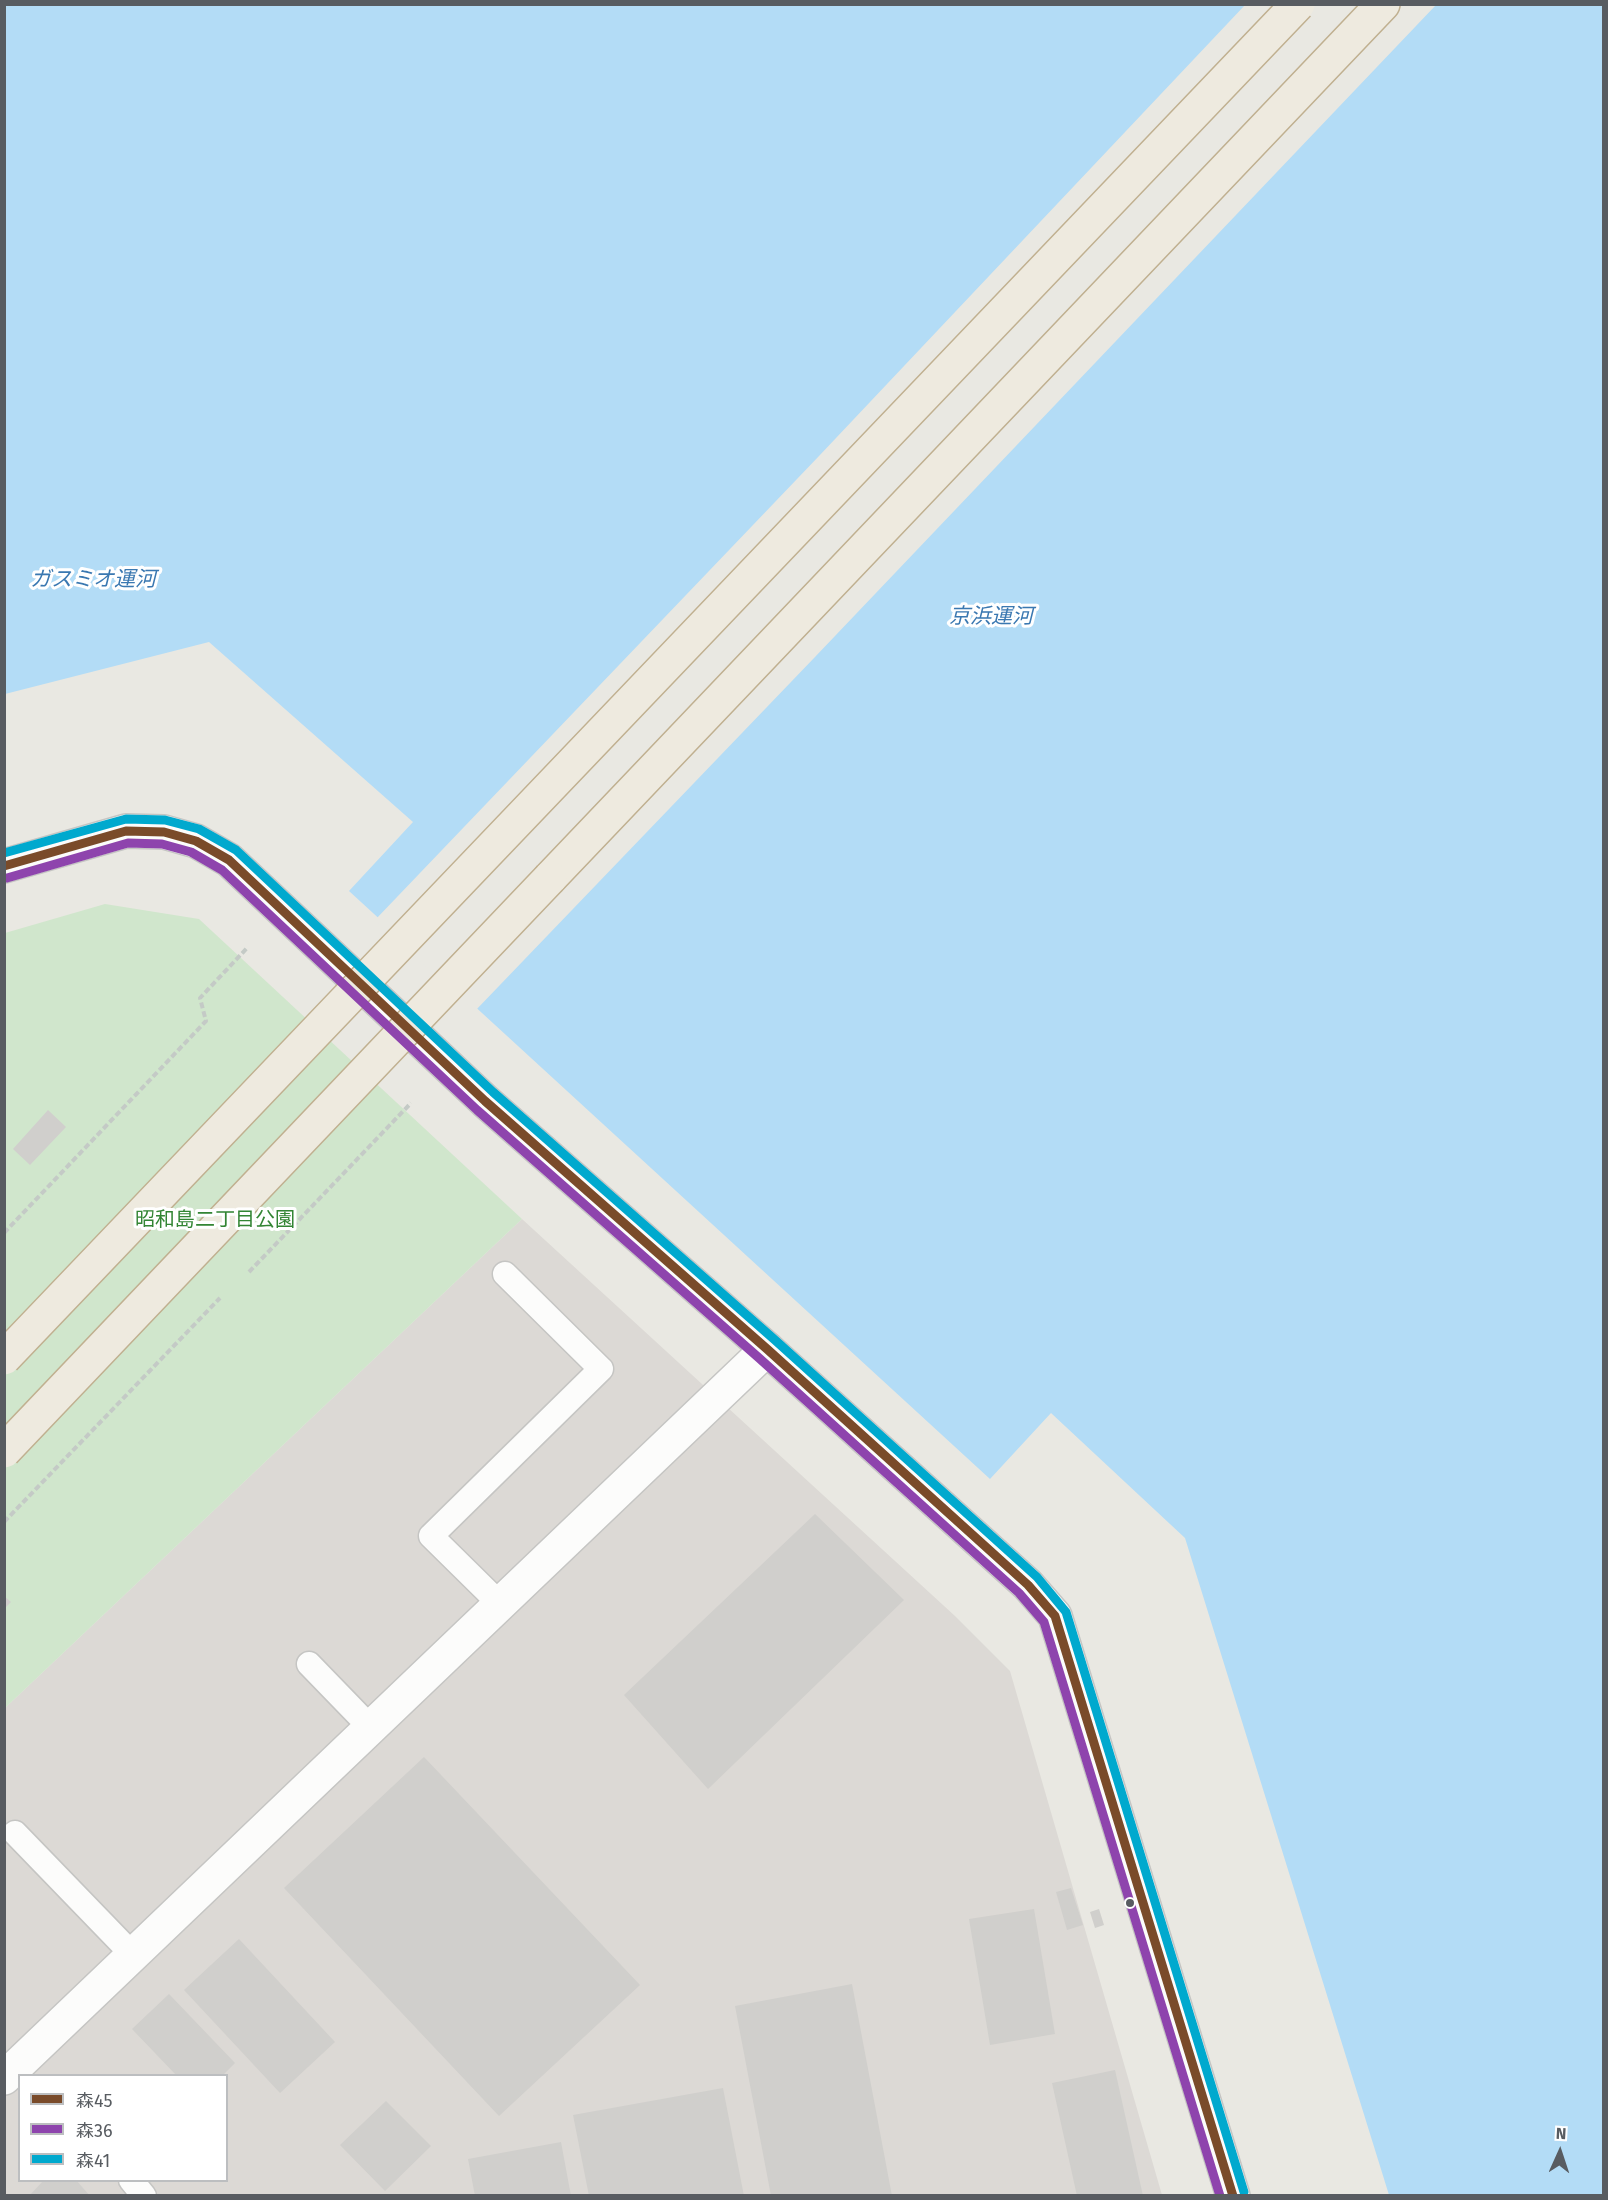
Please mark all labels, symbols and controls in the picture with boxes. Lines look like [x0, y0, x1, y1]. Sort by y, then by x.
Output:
water label: ガスミオ運河 [30, 567, 156, 593]
water label: 京浜運河 [949, 604, 1033, 630]
park label: 昭和島二丁目公園 [135, 1208, 295, 1232]
unlabelled marker [1124, 1897, 1136, 1909]
legend [18, 2074, 228, 2182]
text: 森45 [76, 2090, 112, 2112]
text: 森36 [76, 2120, 113, 2142]
north arrow [1530, 2122, 1590, 2182]
text: N [1555, 2124, 1567, 2143]
text: 森41 [76, 2150, 110, 2172]

